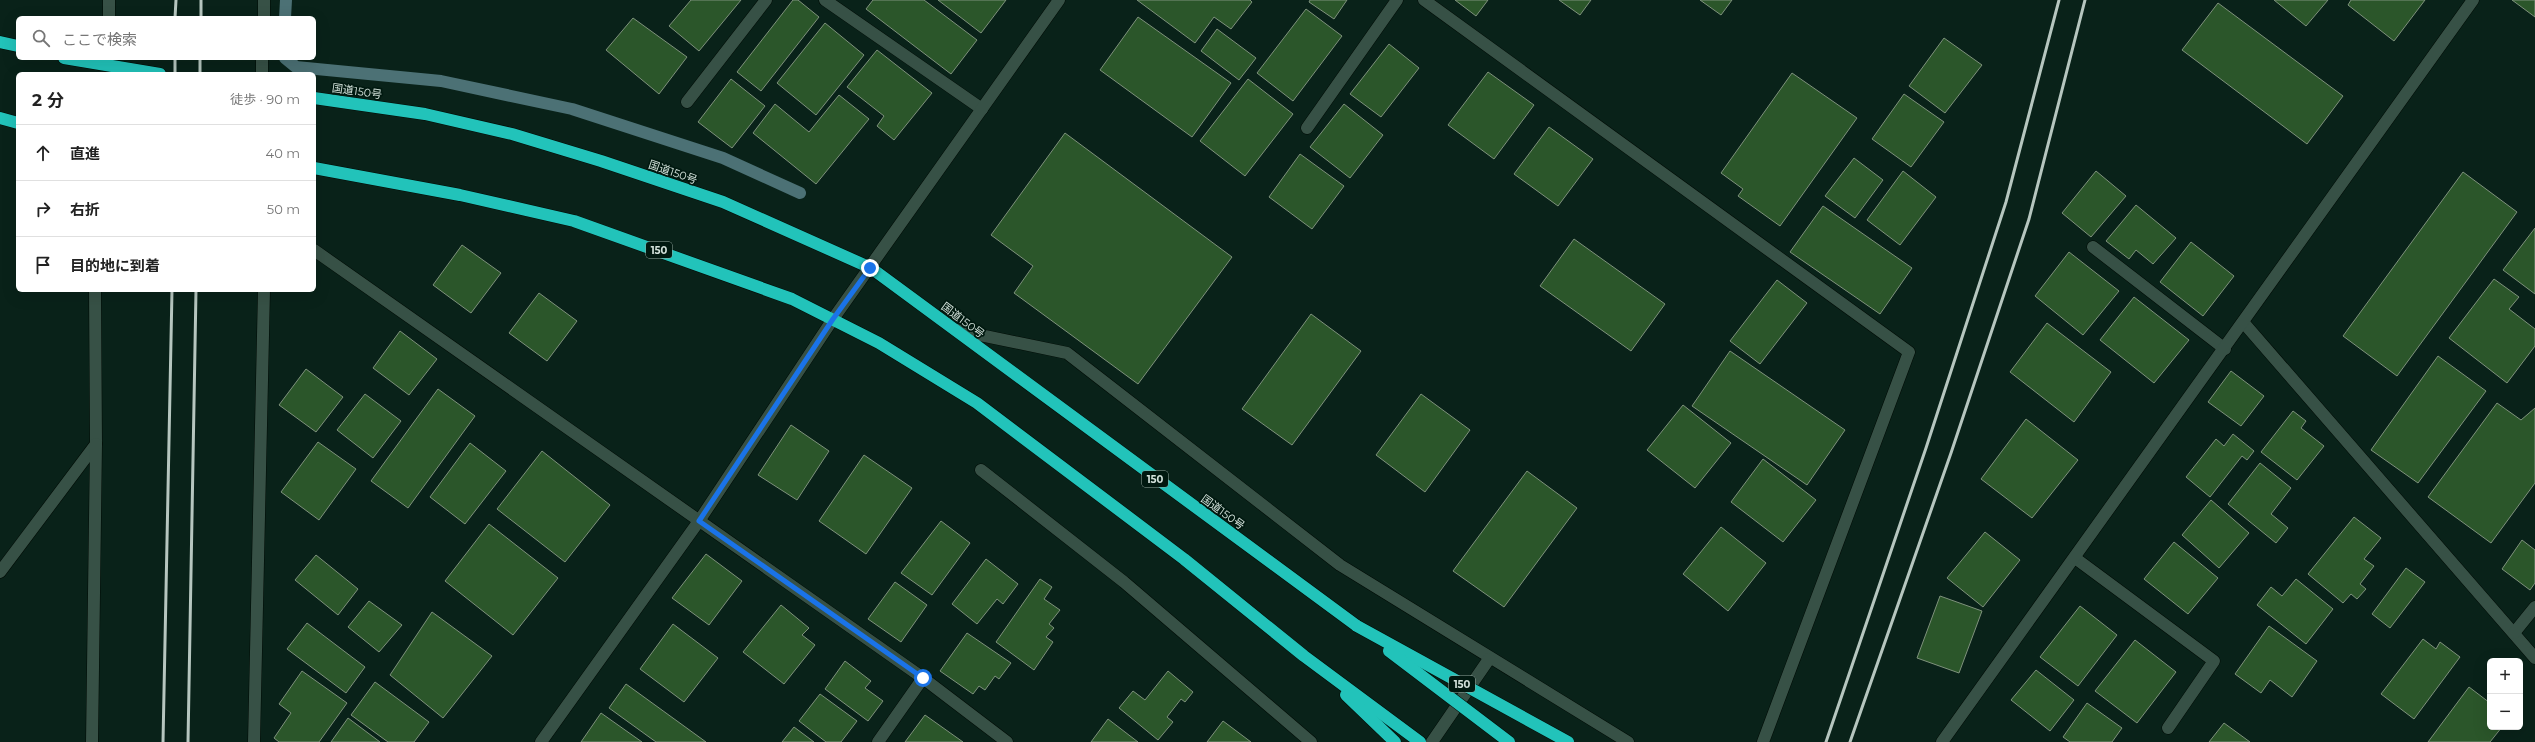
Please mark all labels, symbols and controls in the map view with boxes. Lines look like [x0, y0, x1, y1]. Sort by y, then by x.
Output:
search box [16, 16, 316, 60]
icon: search [30, 27, 52, 49]
text: ここで検索 [62, 30, 137, 49]
street label: 国道150号 [331, 81, 383, 101]
text: 2 分 [32, 90, 64, 110]
text: 徒歩 · 90 m [230, 91, 300, 107]
icon: ahead [32, 142, 54, 164]
text: 直進 [70, 144, 100, 163]
text: 40 m [266, 145, 300, 161]
street label: 国道150号 [647, 157, 699, 187]
icon: right [32, 198, 54, 220]
text: 右折 [70, 200, 100, 219]
text: 50 m [267, 201, 300, 217]
road number: 150 [646, 242, 672, 258]
icon: arrive [32, 254, 54, 276]
text: 目的地に到着 [70, 256, 160, 275]
route end [861, 259, 879, 277]
street label: 国道150号 [939, 299, 987, 341]
road number: 150 [1142, 471, 1168, 487]
street label: 国道150号 [1198, 491, 1248, 533]
map controls [2487, 658, 2523, 730]
button: + [2487, 658, 2523, 694]
route start [914, 669, 932, 687]
road number: 150 [1449, 676, 1475, 692]
button: − [2487, 694, 2523, 730]

